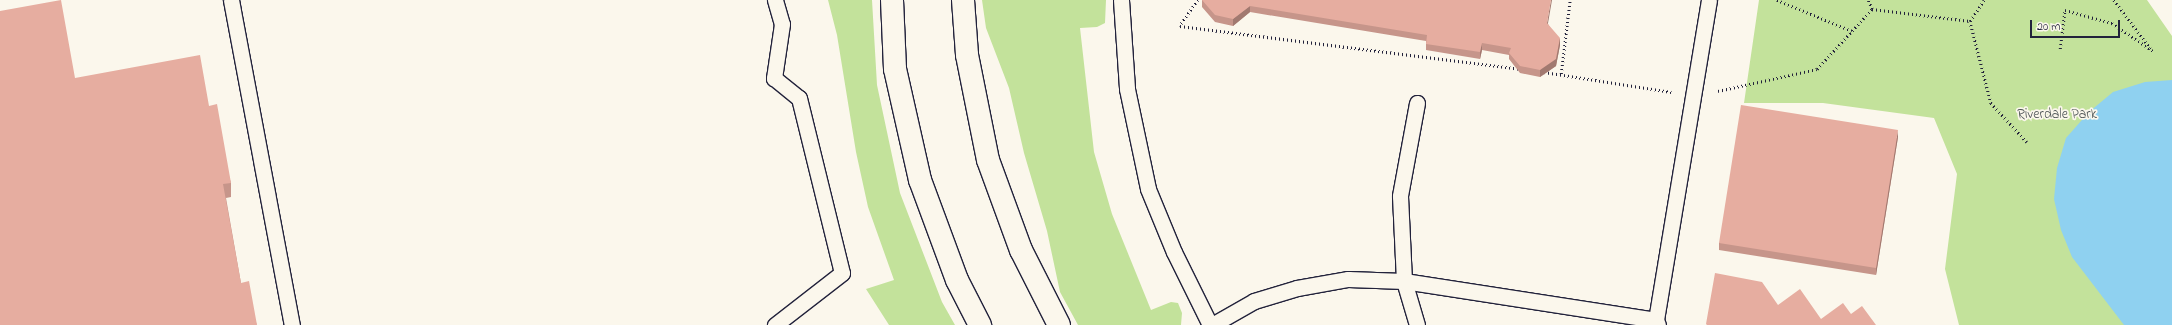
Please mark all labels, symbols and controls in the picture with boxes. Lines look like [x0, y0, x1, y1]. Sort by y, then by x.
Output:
scale bar [2032, 12, 2122, 38]
text: 20 m [2037, 18, 2060, 36]
park label: Riverdale Park [2017, 107, 2097, 123]

